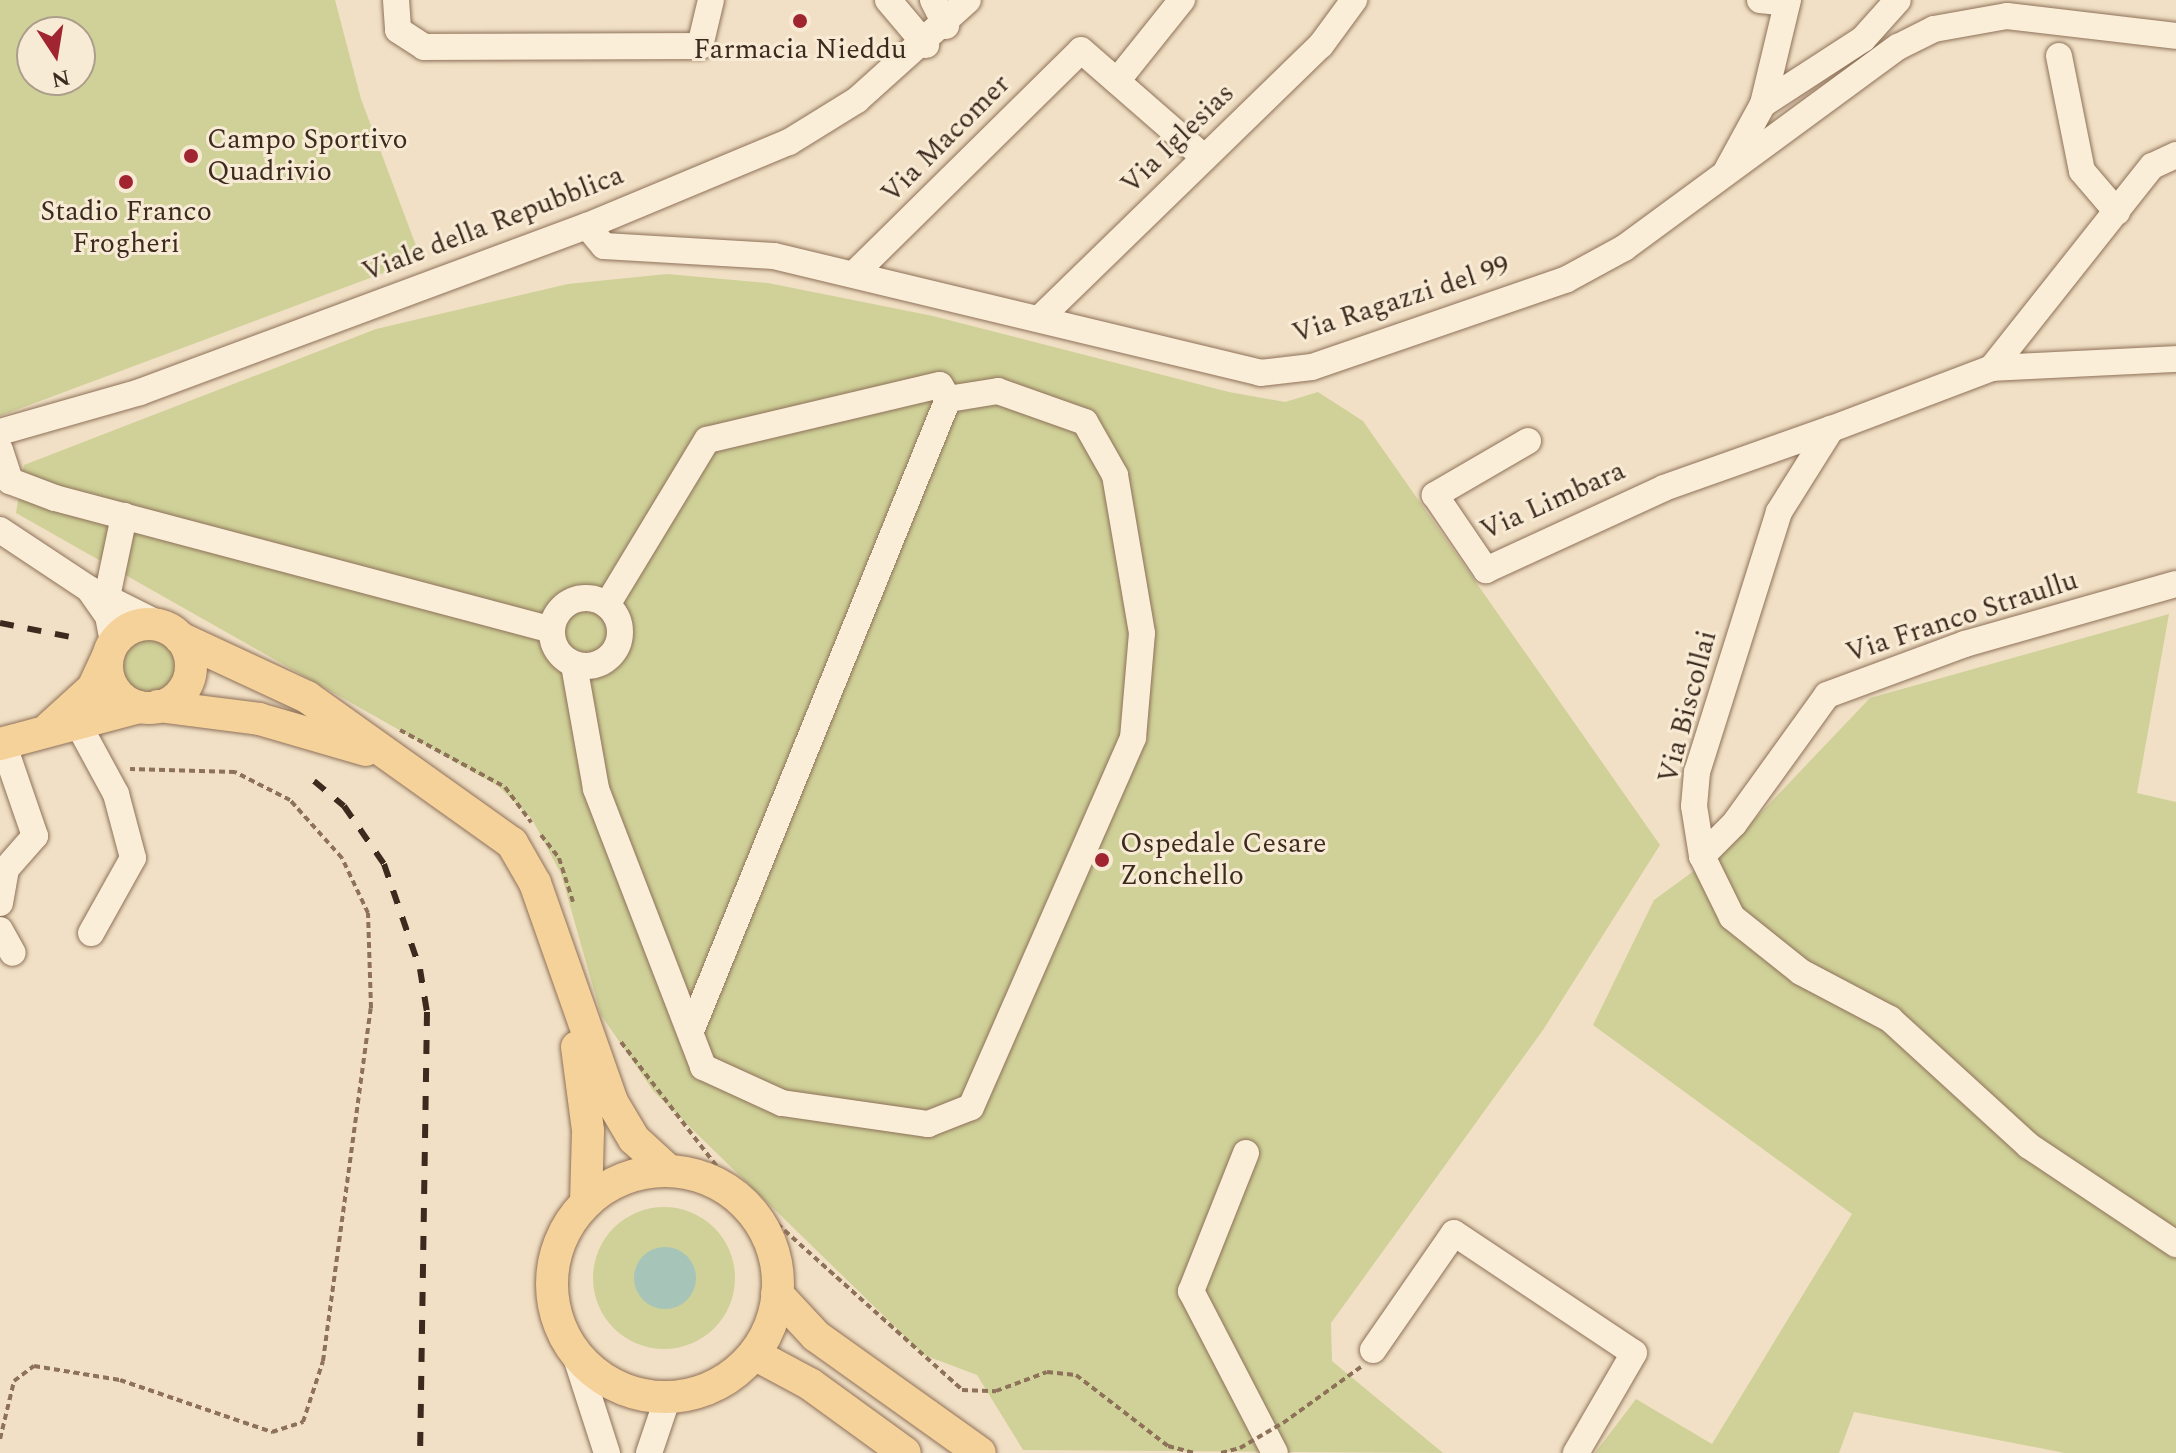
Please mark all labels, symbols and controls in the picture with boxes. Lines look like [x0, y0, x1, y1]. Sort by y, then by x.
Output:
marker: Farmacia Nieddu [791, 12, 809, 30]
north arrow [16, 16, 96, 96]
place label: Farmacia Nieddu [693, 33, 907, 67]
text: N [48, 60, 73, 96]
street label: Via Macomer [875, 68, 1017, 210]
street label: Via Iglesias [1114, 77, 1242, 201]
place label: Campo Sportivo Quadrivio [207, 123, 408, 189]
marker: Campo Sportivo Quadrivio [182, 147, 200, 165]
street label: Viale della Repubblica [358, 159, 628, 289]
marker: Stadio Franco Frogheri [117, 173, 135, 191]
place label: Stadio Franco Frogheri [40, 195, 212, 261]
street label: Via Ragazzi del 99 [1288, 249, 1514, 351]
street label: Via Limbara [1475, 454, 1631, 548]
street label: Via Franco Straullu [1842, 564, 2082, 670]
street label: Via Biscollai [1651, 627, 1725, 787]
place label: Ospedale Cesare Zonchello [1120, 827, 1327, 893]
marker: Ospedale Cesare Zonchello [1091, 849, 1113, 871]

